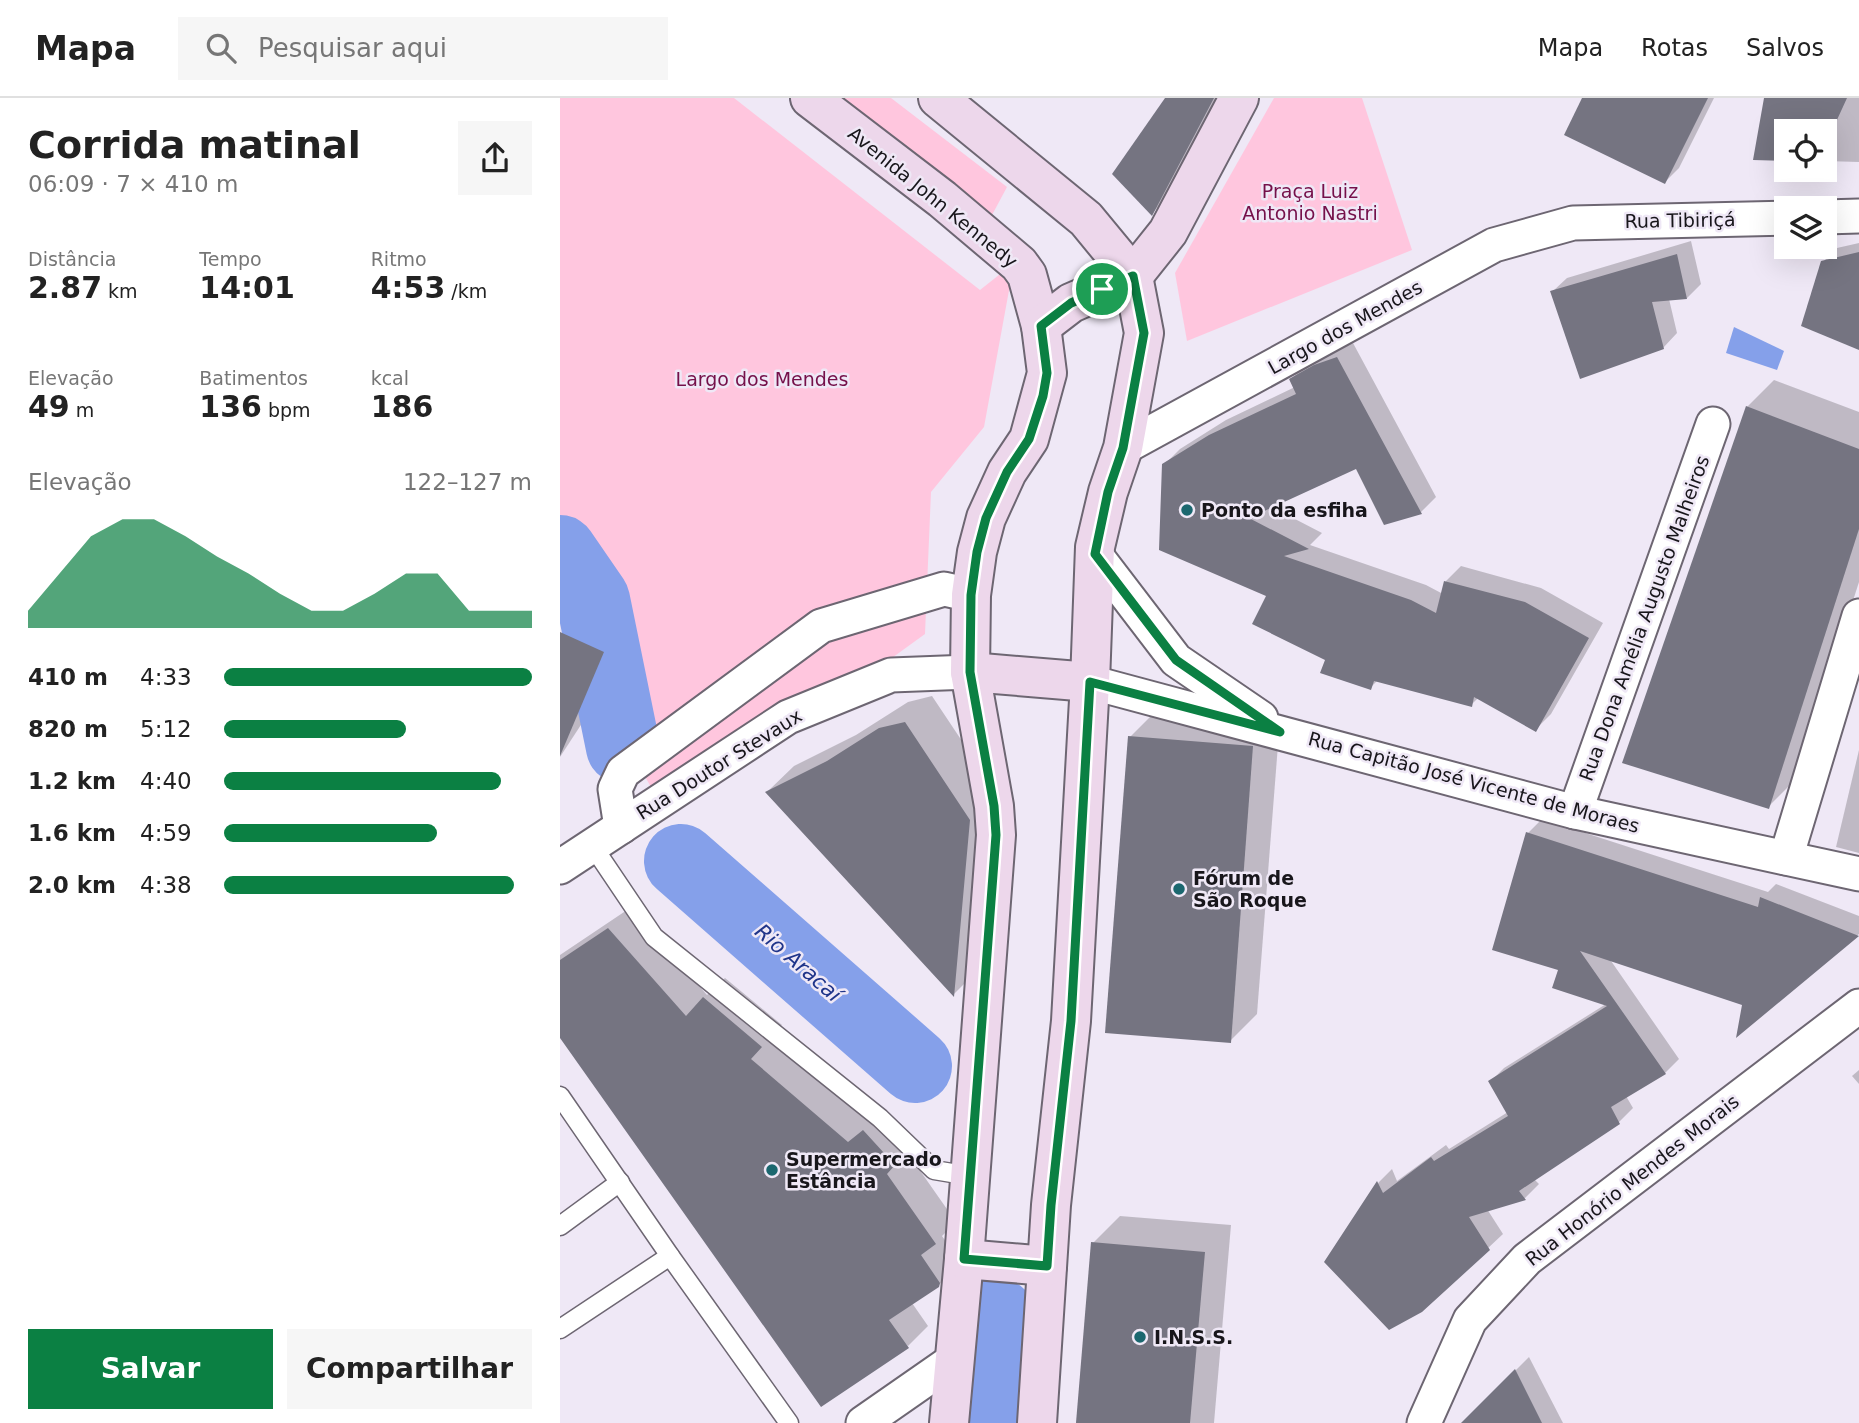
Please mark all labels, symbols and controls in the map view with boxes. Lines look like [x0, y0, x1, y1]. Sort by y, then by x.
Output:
search box [178, 17, 668, 80]
text: Mapa [35, 29, 136, 68]
icon: search [202, 29, 240, 67]
text: Pesquisar aqui [258, 33, 447, 63]
text: Mapa [1538, 34, 1603, 62]
text: Rotas [1641, 34, 1708, 62]
text: Salvos [1746, 34, 1824, 62]
map controls [1774, 119, 1837, 259]
button: locate [1774, 119, 1837, 182]
button: share [458, 121, 532, 195]
street label: Avenida John Kennedy [844, 122, 1022, 272]
text: Corrida matinal [28, 123, 361, 167]
text: 06:09 · 7 × 410 m [28, 171, 238, 197]
park label: Praça Luiz Antonio Nastri [1242, 180, 1378, 224]
button: layers [1774, 196, 1837, 259]
street label: Rua Tibiriçá [1624, 208, 1736, 232]
text: Distância [28, 248, 116, 270]
text: Tempo [199, 248, 262, 270]
text: Ritmo [371, 248, 427, 270]
pin [1072, 259, 1132, 319]
text: 2.87 [28, 270, 102, 305]
text: 14:01 [199, 270, 295, 305]
text: 4:53 [371, 270, 445, 305]
icon: arrive [1083, 270, 1121, 308]
street label: Largo dos Mendes [1264, 275, 1426, 379]
text: km [102, 280, 138, 302]
text: /km [445, 280, 487, 302]
text: Elevação [28, 367, 114, 389]
text: Batimentos [199, 367, 308, 389]
text: kcal [371, 367, 409, 389]
park label: Largo dos Mendes [676, 368, 848, 390]
text: 49 [28, 389, 70, 424]
text: 136 [199, 389, 262, 424]
text: 186 [371, 389, 433, 424]
text: m [70, 399, 94, 421]
text: bpm [262, 399, 311, 421]
street label: Rua Dona Amélia Augusto Malheiros [1575, 452, 1713, 784]
text: Elevação [28, 469, 132, 495]
text: 122–127 m [403, 469, 532, 495]
place label: Ponto da esfiha [1201, 499, 1368, 521]
marker: Ponto da esfiha [1179, 502, 1195, 518]
text: 410 m [28, 664, 108, 690]
text: 4:33 [140, 664, 192, 690]
street label: Rua Doutor Stevaux [632, 704, 806, 824]
text: 820 m [28, 716, 108, 742]
text: 5:12 [140, 716, 192, 742]
street label: Rua Capitão José Vicente de Moraes [1306, 727, 1642, 837]
text: 1.2 km [28, 768, 116, 794]
text: 4:40 [140, 768, 192, 794]
text: 1.6 km [28, 820, 116, 846]
text: 4:59 [140, 820, 192, 846]
place label: Fórum de São Roque [1193, 867, 1307, 911]
text: 2.0 km [28, 872, 116, 898]
text: 4:38 [140, 872, 192, 898]
marker: Fórum de São Roque [1171, 881, 1187, 897]
water label: Rio Aracaí [750, 919, 848, 1009]
street label: Rua Honório Mendes Morais [1521, 1090, 1743, 1270]
place label: Supermercado Estância [786, 1148, 942, 1192]
marker: Supermercado Estância [764, 1162, 780, 1178]
place label: I.N.S.S. [1154, 1326, 1233, 1348]
button: Salvar [28, 1329, 273, 1409]
button: Compartilhar [287, 1329, 532, 1409]
marker: I.N.S.S. [1132, 1329, 1148, 1345]

